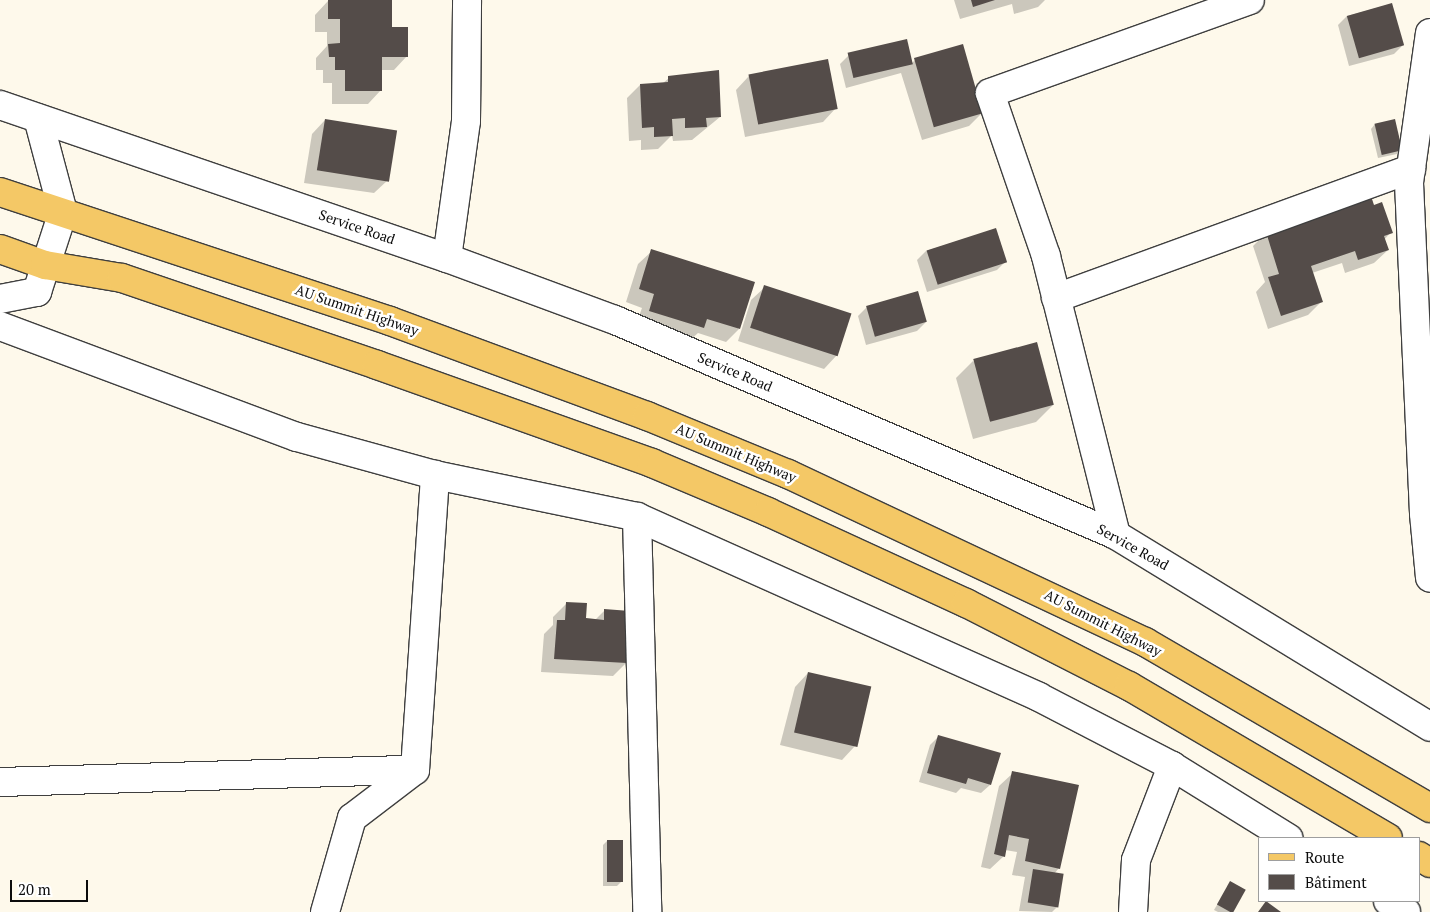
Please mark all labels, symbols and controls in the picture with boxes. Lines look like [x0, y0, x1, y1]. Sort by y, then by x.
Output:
street label: Service Road [317, 206, 397, 248]
street label: AU Summit Highway [293, 281, 421, 339]
street label: Service Road [695, 349, 775, 395]
street label: AU Summit Highway [673, 420, 799, 486]
street label: Service Road [1094, 520, 1172, 574]
street label: AU Summit Highway [1042, 586, 1164, 660]
legend [1258, 837, 1420, 902]
text: Route [1305, 847, 1344, 867]
scale bar [12, 870, 90, 902]
text: Bâtiment [1305, 872, 1367, 892]
text: 20 m [18, 879, 51, 899]

